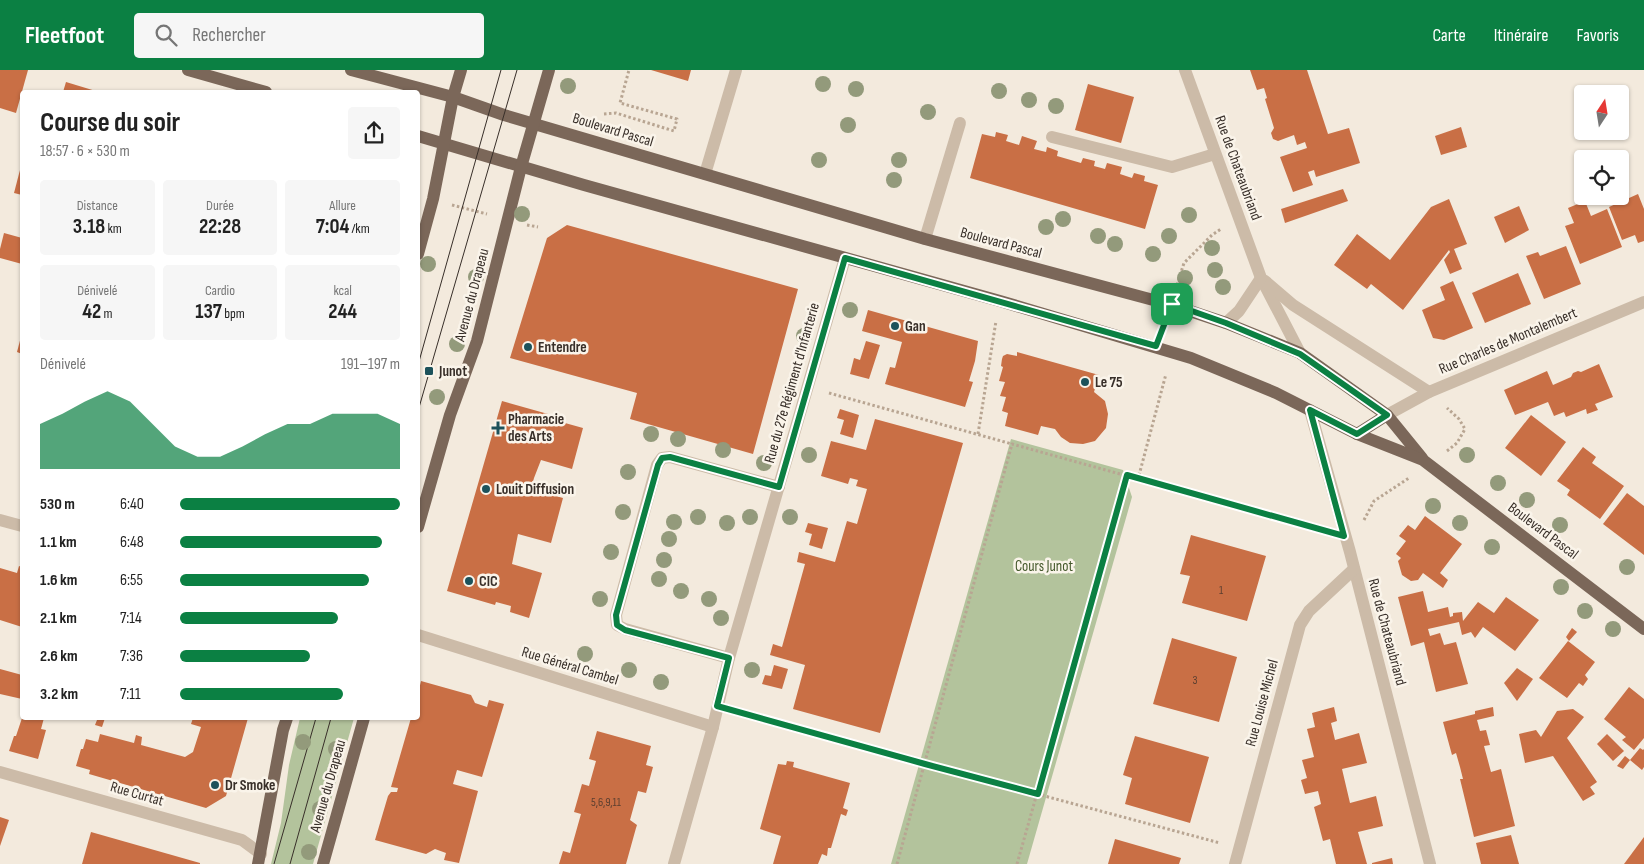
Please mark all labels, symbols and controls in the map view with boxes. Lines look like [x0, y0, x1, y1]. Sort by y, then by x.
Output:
search box [134, 13, 484, 58]
text: Fleetfoot [25, 21, 104, 50]
icon: search [152, 21, 180, 49]
text: Rechercher [192, 24, 266, 47]
text: Carte [1432, 25, 1466, 46]
text: Itinéraire [1494, 25, 1548, 46]
text: Favoris [1576, 25, 1619, 46]
north arrow [1574, 85, 1629, 140]
map controls [1574, 85, 1629, 205]
text: Course du soir [40, 106, 180, 139]
button: share [348, 107, 400, 159]
street label: Boulevard Pascal [570, 109, 656, 151]
street label: Rue de Chateaubriand [1210, 113, 1266, 223]
text: 18:57 · 6 × 530 m [40, 142, 130, 161]
button: locate [1574, 150, 1629, 205]
text: Distance [77, 197, 118, 214]
text: Durée [206, 197, 234, 214]
text: Allure [329, 197, 356, 214]
text: 3.18 [73, 214, 105, 239]
text: 22:28 [199, 214, 241, 239]
text: 7:04 [316, 214, 349, 239]
text: km [105, 220, 122, 237]
text: /km [349, 220, 370, 237]
street label: Boulevard Pascal [958, 223, 1044, 263]
street label: Avenue du Drapeau [450, 246, 494, 345]
text: Dénivelé [77, 282, 117, 299]
text: Cardio [205, 282, 235, 299]
text: kcal [333, 282, 352, 299]
pin [1151, 283, 1193, 325]
icon: arrive [1158, 290, 1186, 318]
text: 42 [82, 299, 101, 324]
text: 137 [195, 299, 222, 324]
text: 244 [328, 299, 357, 324]
street label: Rue du 27e Régiment d'Infanterie [760, 301, 824, 465]
street label: Rue Charles de Montalembert [1436, 303, 1580, 379]
text: m [101, 305, 112, 322]
text: bpm [222, 305, 245, 322]
place label: Gan [905, 317, 926, 336]
marker: Gan [889, 320, 901, 332]
place label: Entendre [538, 338, 587, 357]
marker: Entendre [522, 341, 534, 353]
text: Dénivelé [40, 355, 86, 374]
text: 191–197 m [341, 355, 400, 374]
place label: Junot [438, 362, 467, 381]
marker: Junot [423, 365, 435, 377]
place label: Le 75 [1095, 373, 1123, 392]
marker: Le 75 [1079, 376, 1091, 388]
place label: Pharmacie des Arts [508, 410, 564, 446]
marker: Pharmacie des Arts [492, 422, 504, 434]
place label: Louit Diffusion [496, 480, 574, 499]
marker: Louit Diffusion [480, 483, 492, 495]
text: 530 m [40, 495, 75, 514]
text: 6:40 [120, 495, 144, 514]
street label: Boulevard Pascal [1504, 498, 1582, 564]
text: 1.1 km [40, 533, 77, 552]
text: 6:48 [120, 533, 144, 552]
park label: Cours Junot [1015, 557, 1073, 576]
text: 1.6 km [40, 571, 77, 590]
text: 6:55 [120, 571, 143, 590]
place label: CIC [479, 572, 498, 591]
marker: CIC [463, 575, 475, 587]
street label: Rue de Chateaubriand [1364, 576, 1410, 688]
house number: 1 [1219, 583, 1224, 598]
text: 2.1 km [40, 609, 77, 628]
text: 7:14 [120, 609, 142, 628]
street label: Rue Général Cambel [519, 642, 621, 690]
text: 2.6 km [40, 647, 78, 666]
text: 7:36 [120, 647, 143, 666]
street label: Rue Louise Michel [1241, 658, 1283, 748]
house number: 3 [1192, 673, 1198, 688]
text: 3.2 km [40, 685, 78, 704]
text: 7:11 [120, 685, 141, 704]
street label: Avenue du Drapeau [305, 737, 350, 835]
place label: Dr Smoke [225, 776, 276, 795]
street label: Rue Curtat [108, 777, 166, 811]
marker: Dr Smoke [209, 779, 221, 791]
house number: 5,6,9,11 [591, 795, 622, 810]

